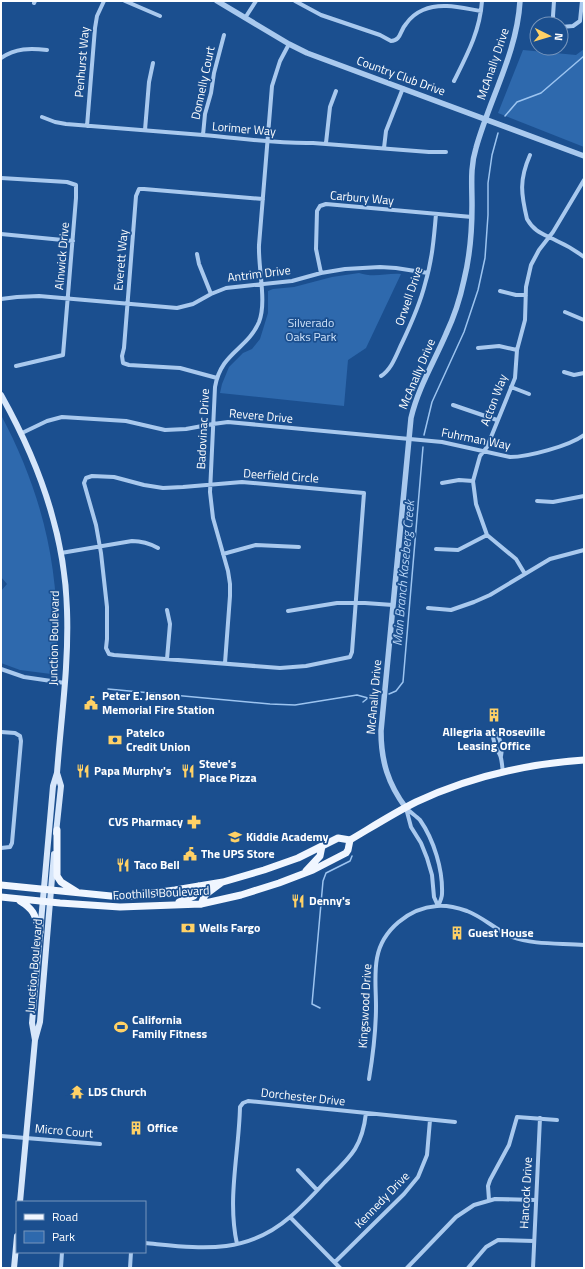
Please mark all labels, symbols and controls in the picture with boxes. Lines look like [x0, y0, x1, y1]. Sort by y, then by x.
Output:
north arrow [529, 16, 569, 56]
street label: Penhurst Way [69, 25, 94, 98]
street label: McAnally Drive [471, 25, 514, 102]
text: N [551, 32, 567, 41]
street label: Donnelly Court [185, 44, 220, 121]
street label: Country Club Drive [354, 51, 448, 100]
street label: Lorimer Way [211, 116, 277, 141]
street label: Carbury Way [329, 185, 395, 210]
street label: Alnwick Drive [49, 221, 74, 291]
street label: Everett Way [108, 228, 133, 291]
street label: Antrim Drive [226, 260, 292, 287]
street label: Orwell Drive [390, 264, 428, 328]
park label: Silverado Oaks Park [286, 313, 337, 346]
street label: McAnally Drive [393, 336, 440, 412]
street label: Acton Way [475, 371, 512, 429]
street label: Badovinac Drive [191, 388, 214, 470]
street label: Revere Drive [228, 403, 294, 428]
street label: Fuhrman Way [440, 422, 513, 455]
street label: Deerfield Circle [243, 463, 319, 488]
water label: Main Branch Kaseberg Creek [387, 497, 420, 647]
street label: Junction Boulevard [43, 591, 64, 685]
street label: McAnally Drive [361, 659, 386, 735]
place label: Peter E. Jenson Memorial Fire Station [102, 686, 215, 719]
public building icon: Peter E. Jenson Memorial Fire Station [83, 695, 99, 711]
building icon: Allegria at Roseville Leasing Office [486, 707, 502, 723]
place label: Allegria at Roseville Leasing Office [443, 722, 545, 755]
place label: Patelco Credit Union [126, 723, 190, 756]
bank icon: Patelco Credit Union [107, 732, 123, 748]
place label: Steve's Place Pizza [199, 754, 257, 787]
place label: Papa Murphy's [94, 761, 172, 780]
restaurant icon: Papa Murphy's [75, 763, 91, 779]
restaurant icon: Steve's Place Pizza [180, 763, 196, 779]
place label: CVS Pharmacy [108, 812, 183, 831]
pharmacy icon: CVS Pharmacy [186, 814, 202, 830]
place label: Kiddie Academy [246, 827, 329, 846]
school or university icon: Kiddie Academy [227, 829, 243, 845]
place label: The UPS Store [201, 844, 275, 863]
public building icon: The UPS Store [182, 846, 198, 862]
place label: Taco Bell [134, 855, 180, 874]
restaurant icon: Taco Bell [115, 857, 131, 873]
street label: Foothills Boulevard [112, 880, 210, 905]
place label: Denny's [309, 891, 351, 910]
restaurant icon: Denny's [290, 893, 306, 909]
street label: Junction Boulevard [20, 918, 47, 1014]
place label: Wells Fargo [199, 918, 260, 937]
bank icon: Wells Fargo [180, 920, 196, 936]
place label: Guest House [468, 923, 534, 942]
building icon: Guest House [449, 925, 465, 941]
street label: Kingswood Drive [353, 963, 376, 1049]
place label: California Family Fitness [132, 1010, 208, 1043]
sports icon: California Family Fitness [113, 1019, 129, 1035]
place label: LDS Church [88, 1082, 147, 1101]
street label: Dorchester Drive [260, 1083, 346, 1110]
temple icon: LDS Church [69, 1084, 85, 1100]
street label: Micro Court [34, 1118, 95, 1143]
place label: Office [147, 1118, 178, 1137]
building icon: Office [128, 1120, 144, 1136]
street label: Hancock Drive [514, 1157, 537, 1229]
street label: Kennedy Drive [350, 1167, 414, 1232]
legend [16, 1201, 146, 1253]
text: Road [52, 1207, 78, 1226]
text: Park [52, 1227, 75, 1246]

